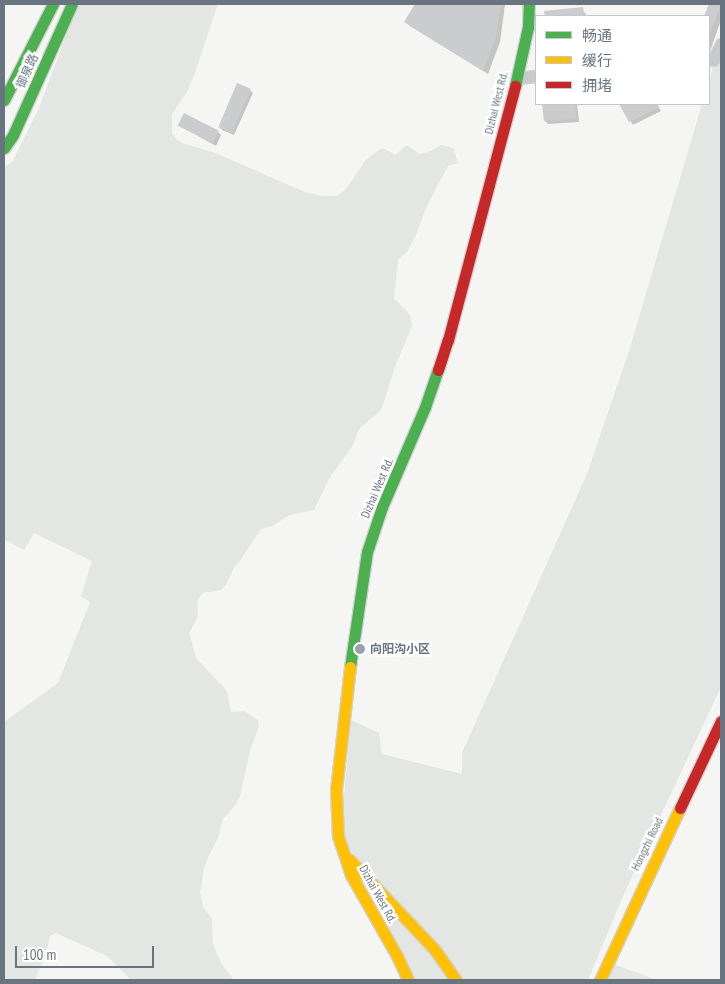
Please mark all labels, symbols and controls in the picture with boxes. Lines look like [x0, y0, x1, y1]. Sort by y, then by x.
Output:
legend [535, 15, 710, 105]
text: 畅通 [582, 26, 612, 45]
text: 缓行 [582, 51, 612, 70]
street label: 御泉路 [13, 52, 41, 90]
street label: Dizhai West Rd. [481, 70, 511, 136]
text: 拥堵 [582, 76, 612, 95]
street label: Dizhai West Rd. [358, 456, 396, 520]
place label: 向阳沟小区 [370, 642, 430, 656]
marker: 向阳沟小区 [354, 643, 366, 655]
street label: Hongzhi Road [628, 815, 666, 873]
street label: Dizhai West Rd. [356, 863, 400, 925]
scale bar [18, 936, 156, 968]
text: 100 m [23, 945, 56, 964]

